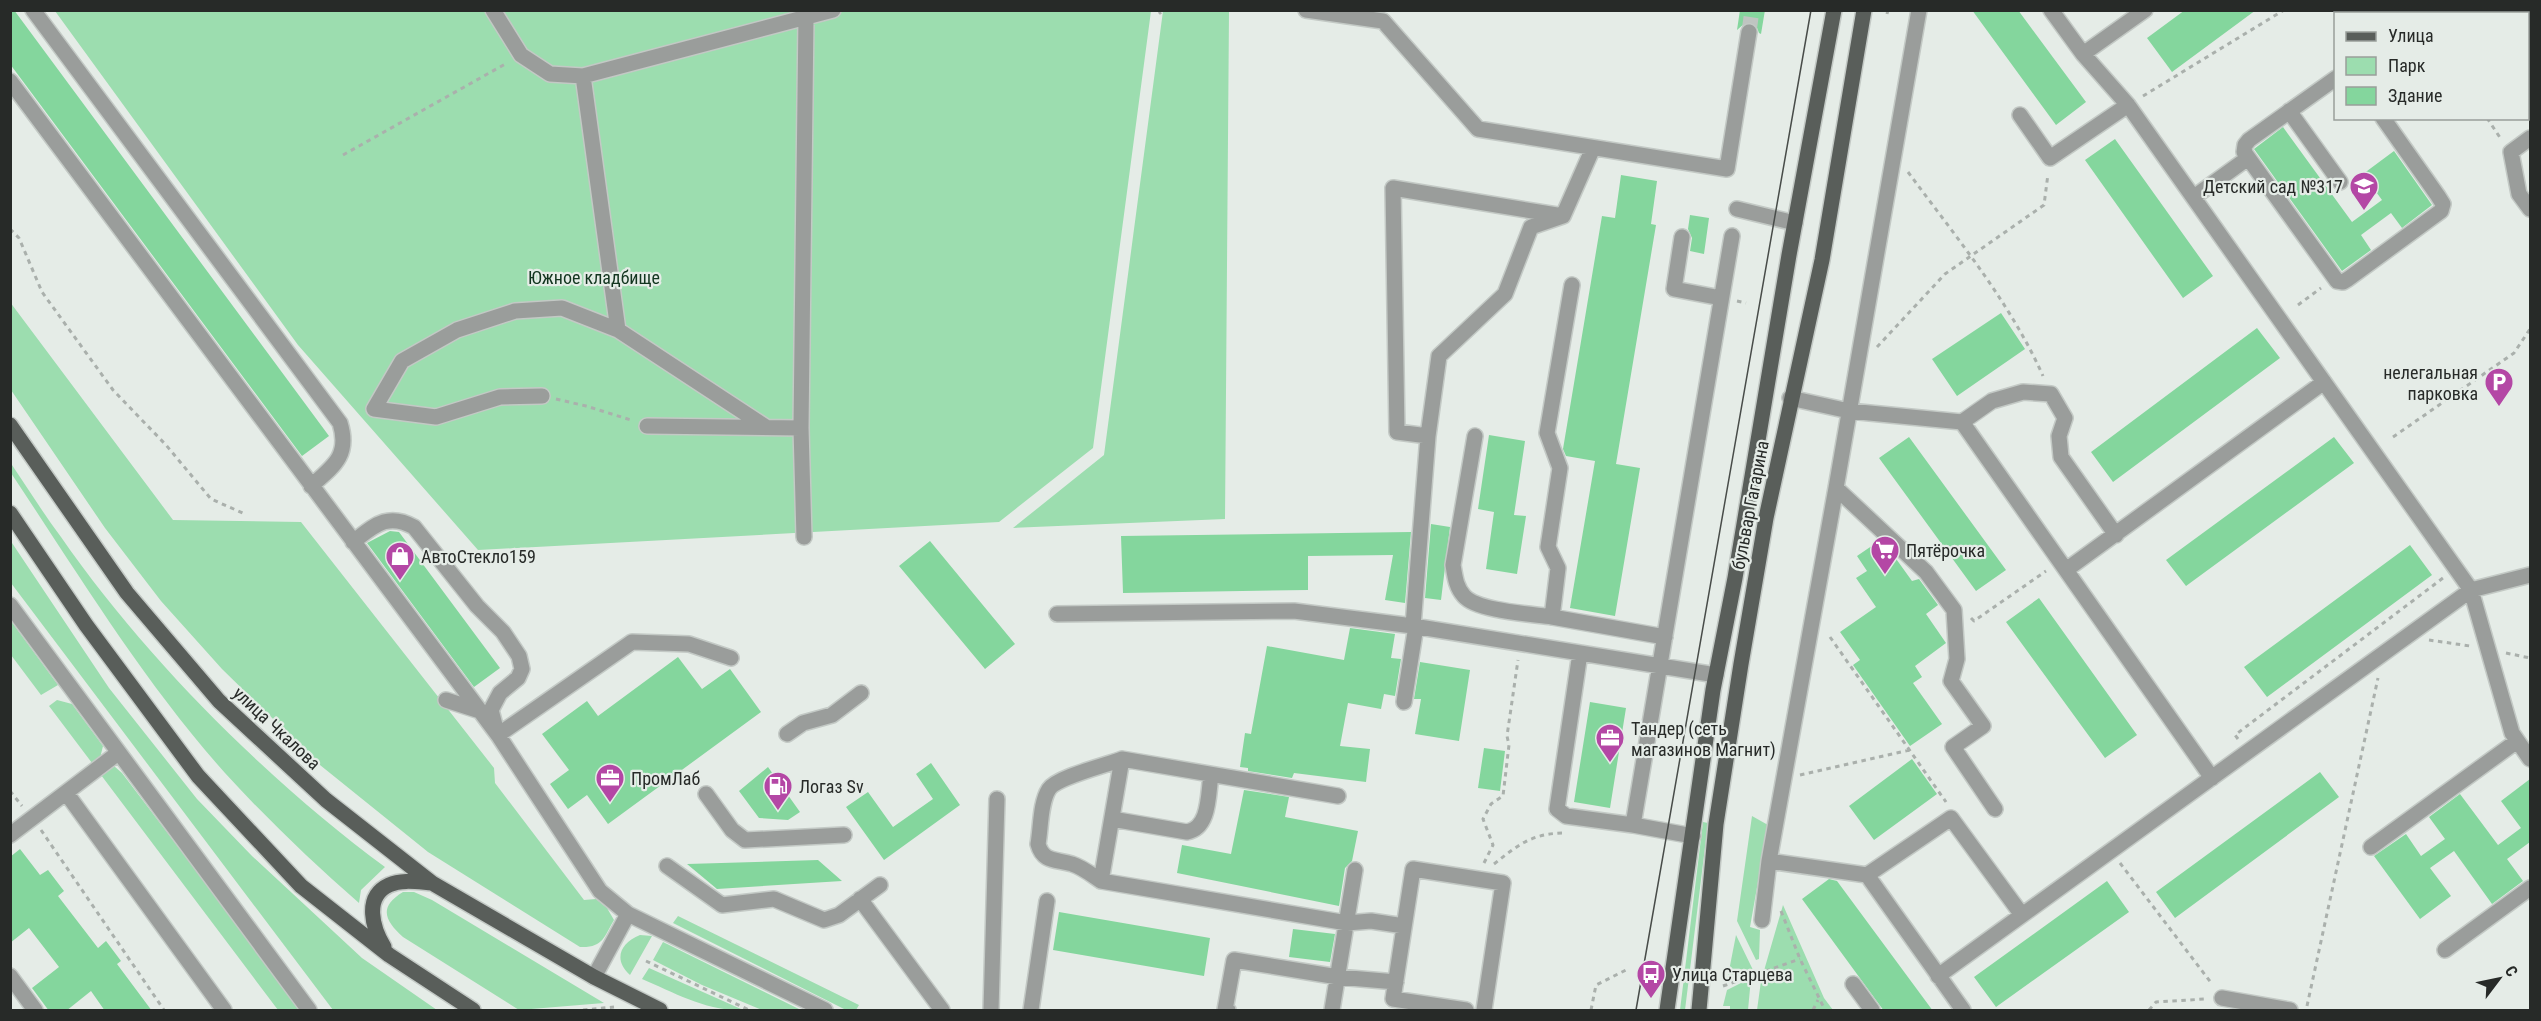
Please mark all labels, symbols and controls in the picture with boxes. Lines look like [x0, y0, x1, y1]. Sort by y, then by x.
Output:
legend [2334, 12, 2529, 120]
text: Улица [2388, 25, 2434, 46]
text: Парк [2388, 55, 2426, 76]
text: Здание [2388, 85, 2442, 106]
school or university icon: Детский сад №317 [2348, 170, 2380, 212]
place label: Детский сад №317 [2203, 176, 2343, 197]
park label: Южное кладбище [528, 267, 660, 288]
place label: нелегальная парковка [2383, 362, 2478, 404]
parking icon: нелегальная парковка [2483, 366, 2515, 408]
street label: бульвар Гагарина [1727, 439, 1773, 571]
supermarket icon: Пятёрочка [1869, 534, 1901, 576]
shop icon: АвтоСтекло159 [384, 540, 416, 582]
place label: Пятёрочка [1906, 540, 1985, 561]
place label: АвтоСтекло159 [421, 546, 536, 567]
street label: улица Чкалова [229, 682, 325, 774]
place label: Тандер (сеть магазинов Магнит) [1631, 718, 1776, 761]
office icon: Тандер (сеть магазинов Магнит) [1594, 722, 1626, 764]
office icon: ПромЛаб [594, 762, 626, 804]
place label: ПромЛаб [631, 768, 700, 789]
fuel station icon: Логаз Sv [762, 770, 794, 812]
place label: Логаз Sv [799, 776, 864, 797]
north arrow [2469, 949, 2529, 1009]
bus stop icon: Улица Старцева [1635, 958, 1667, 1000]
text: С [2501, 962, 2522, 980]
place label: Улица Старцева [1672, 964, 1793, 985]

